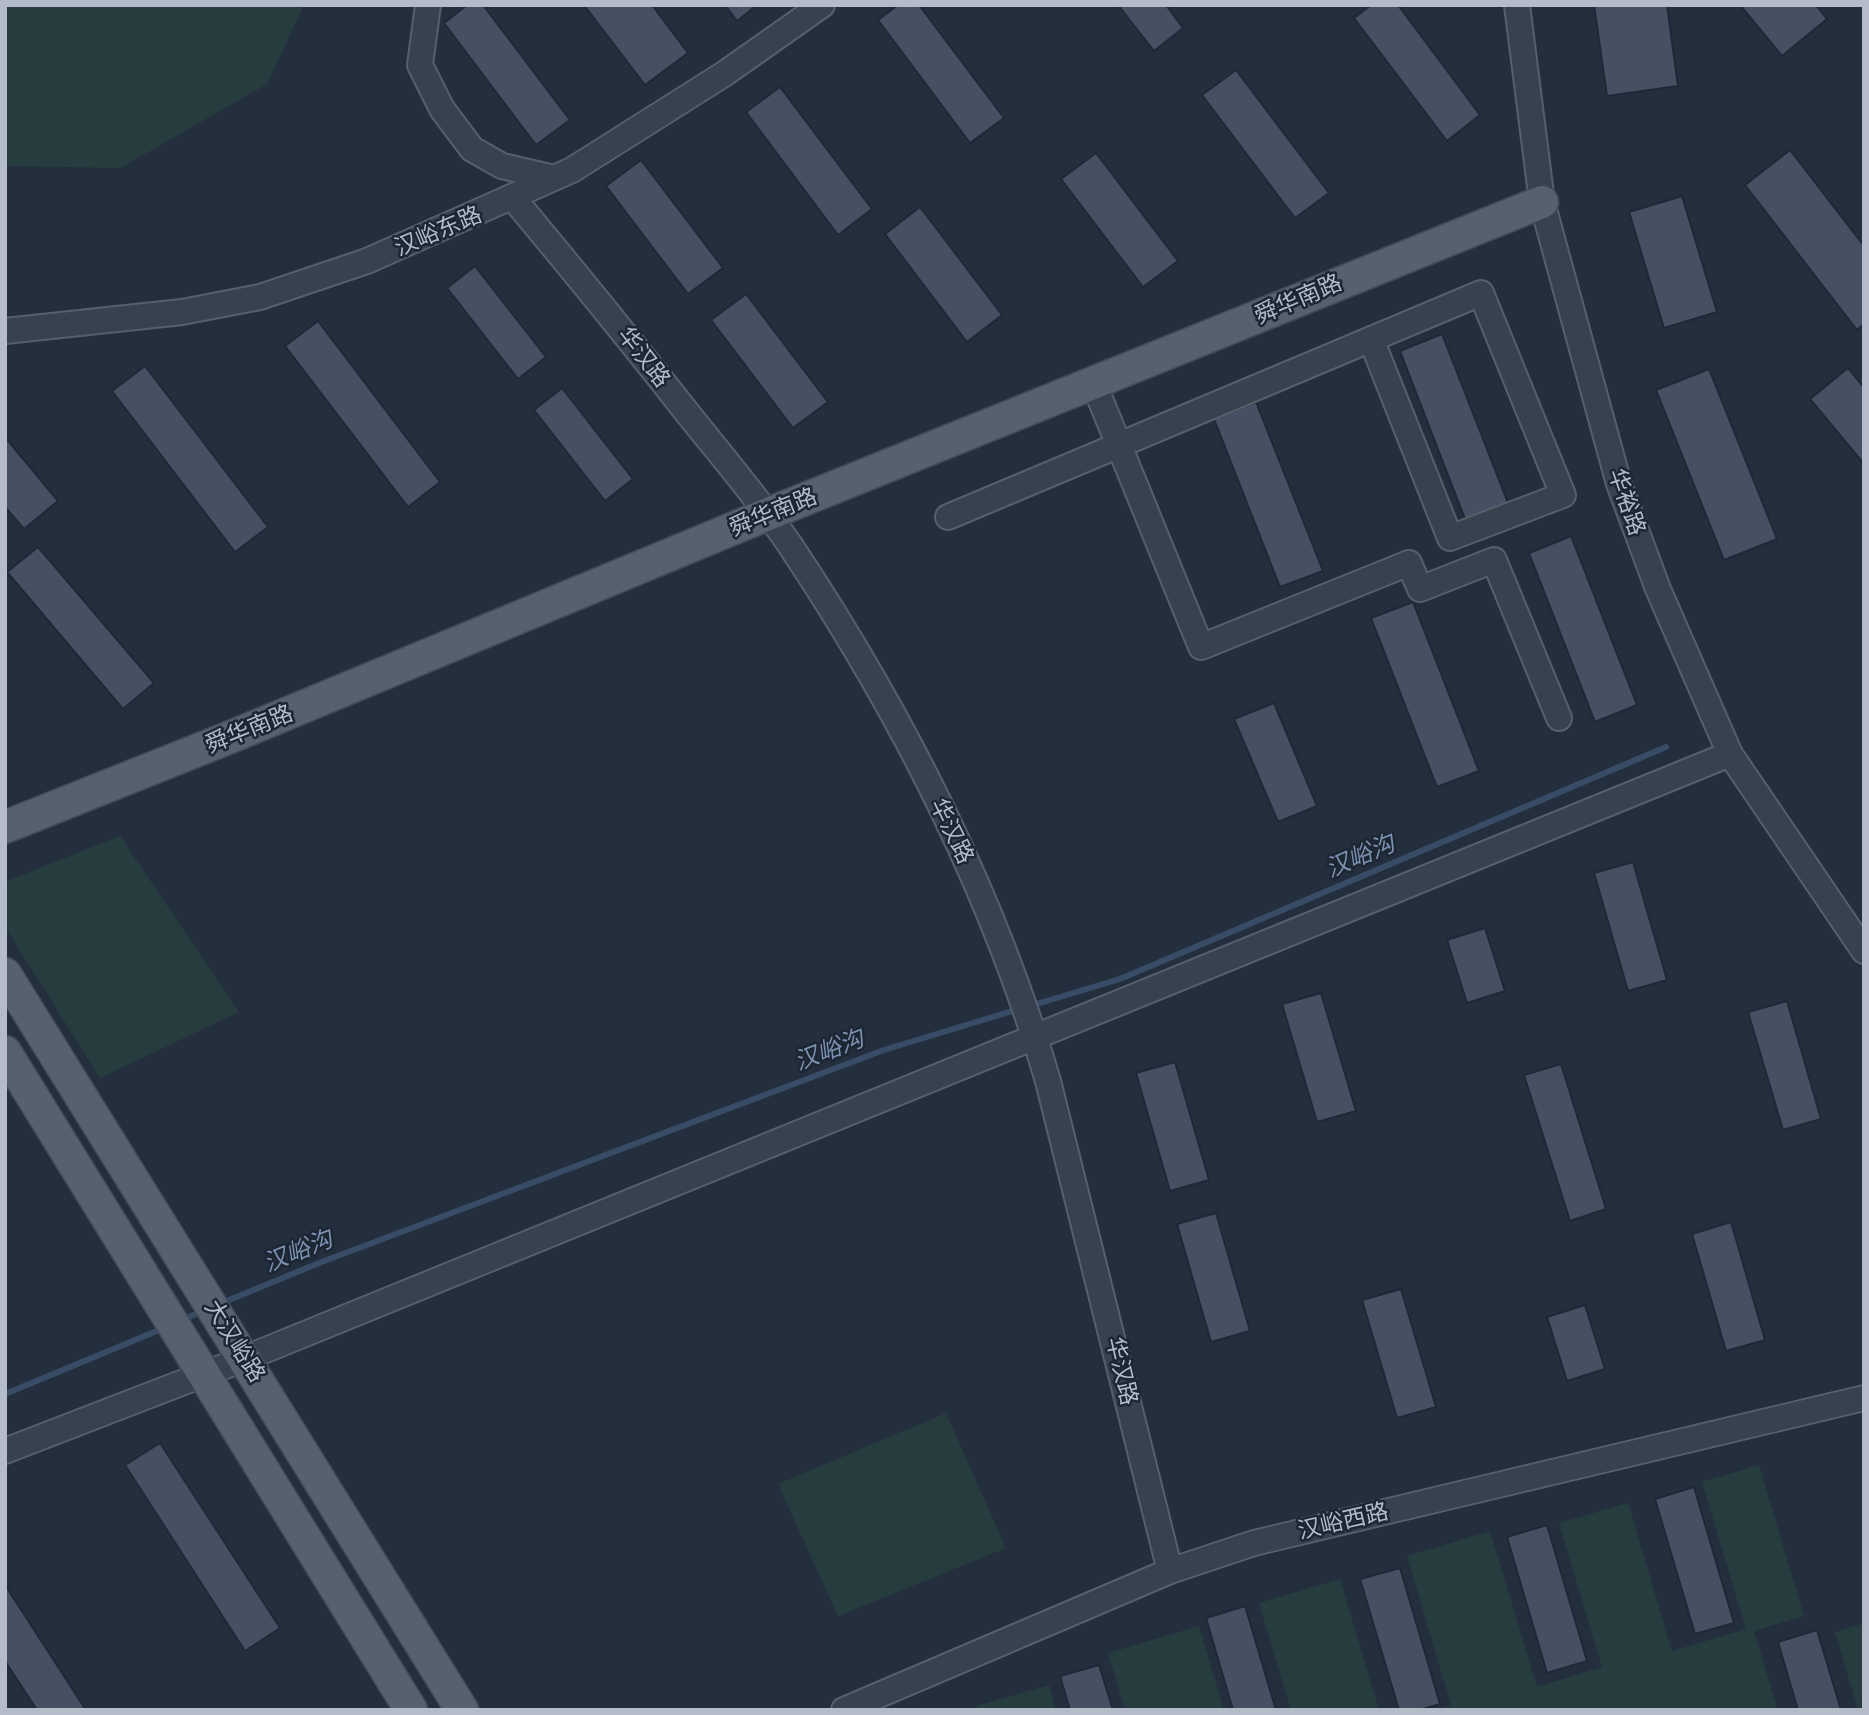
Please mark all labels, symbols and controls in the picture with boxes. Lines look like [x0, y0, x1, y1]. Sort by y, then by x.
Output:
street label: 汉峪东路 [390, 200, 486, 262]
street label: 舜华南路 [1250, 268, 1346, 330]
street label: 华汉路 [612, 321, 676, 393]
street label: 华裕路 [1603, 465, 1651, 539]
street label: 舜华南路 [725, 482, 821, 542]
street label: 舜华南路 [201, 699, 297, 759]
street label: 华汉路 [924, 794, 980, 868]
water label: 汉峪沟 [1321, 829, 1399, 883]
water label: 汉峪沟 [790, 1024, 868, 1076]
water label: 汉峪沟 [259, 1224, 337, 1278]
street label: 大汉峪路 [199, 1295, 271, 1387]
street label: 华汉路 [1101, 1334, 1143, 1408]
street label: 汉峪西路 [1295, 1497, 1391, 1545]

